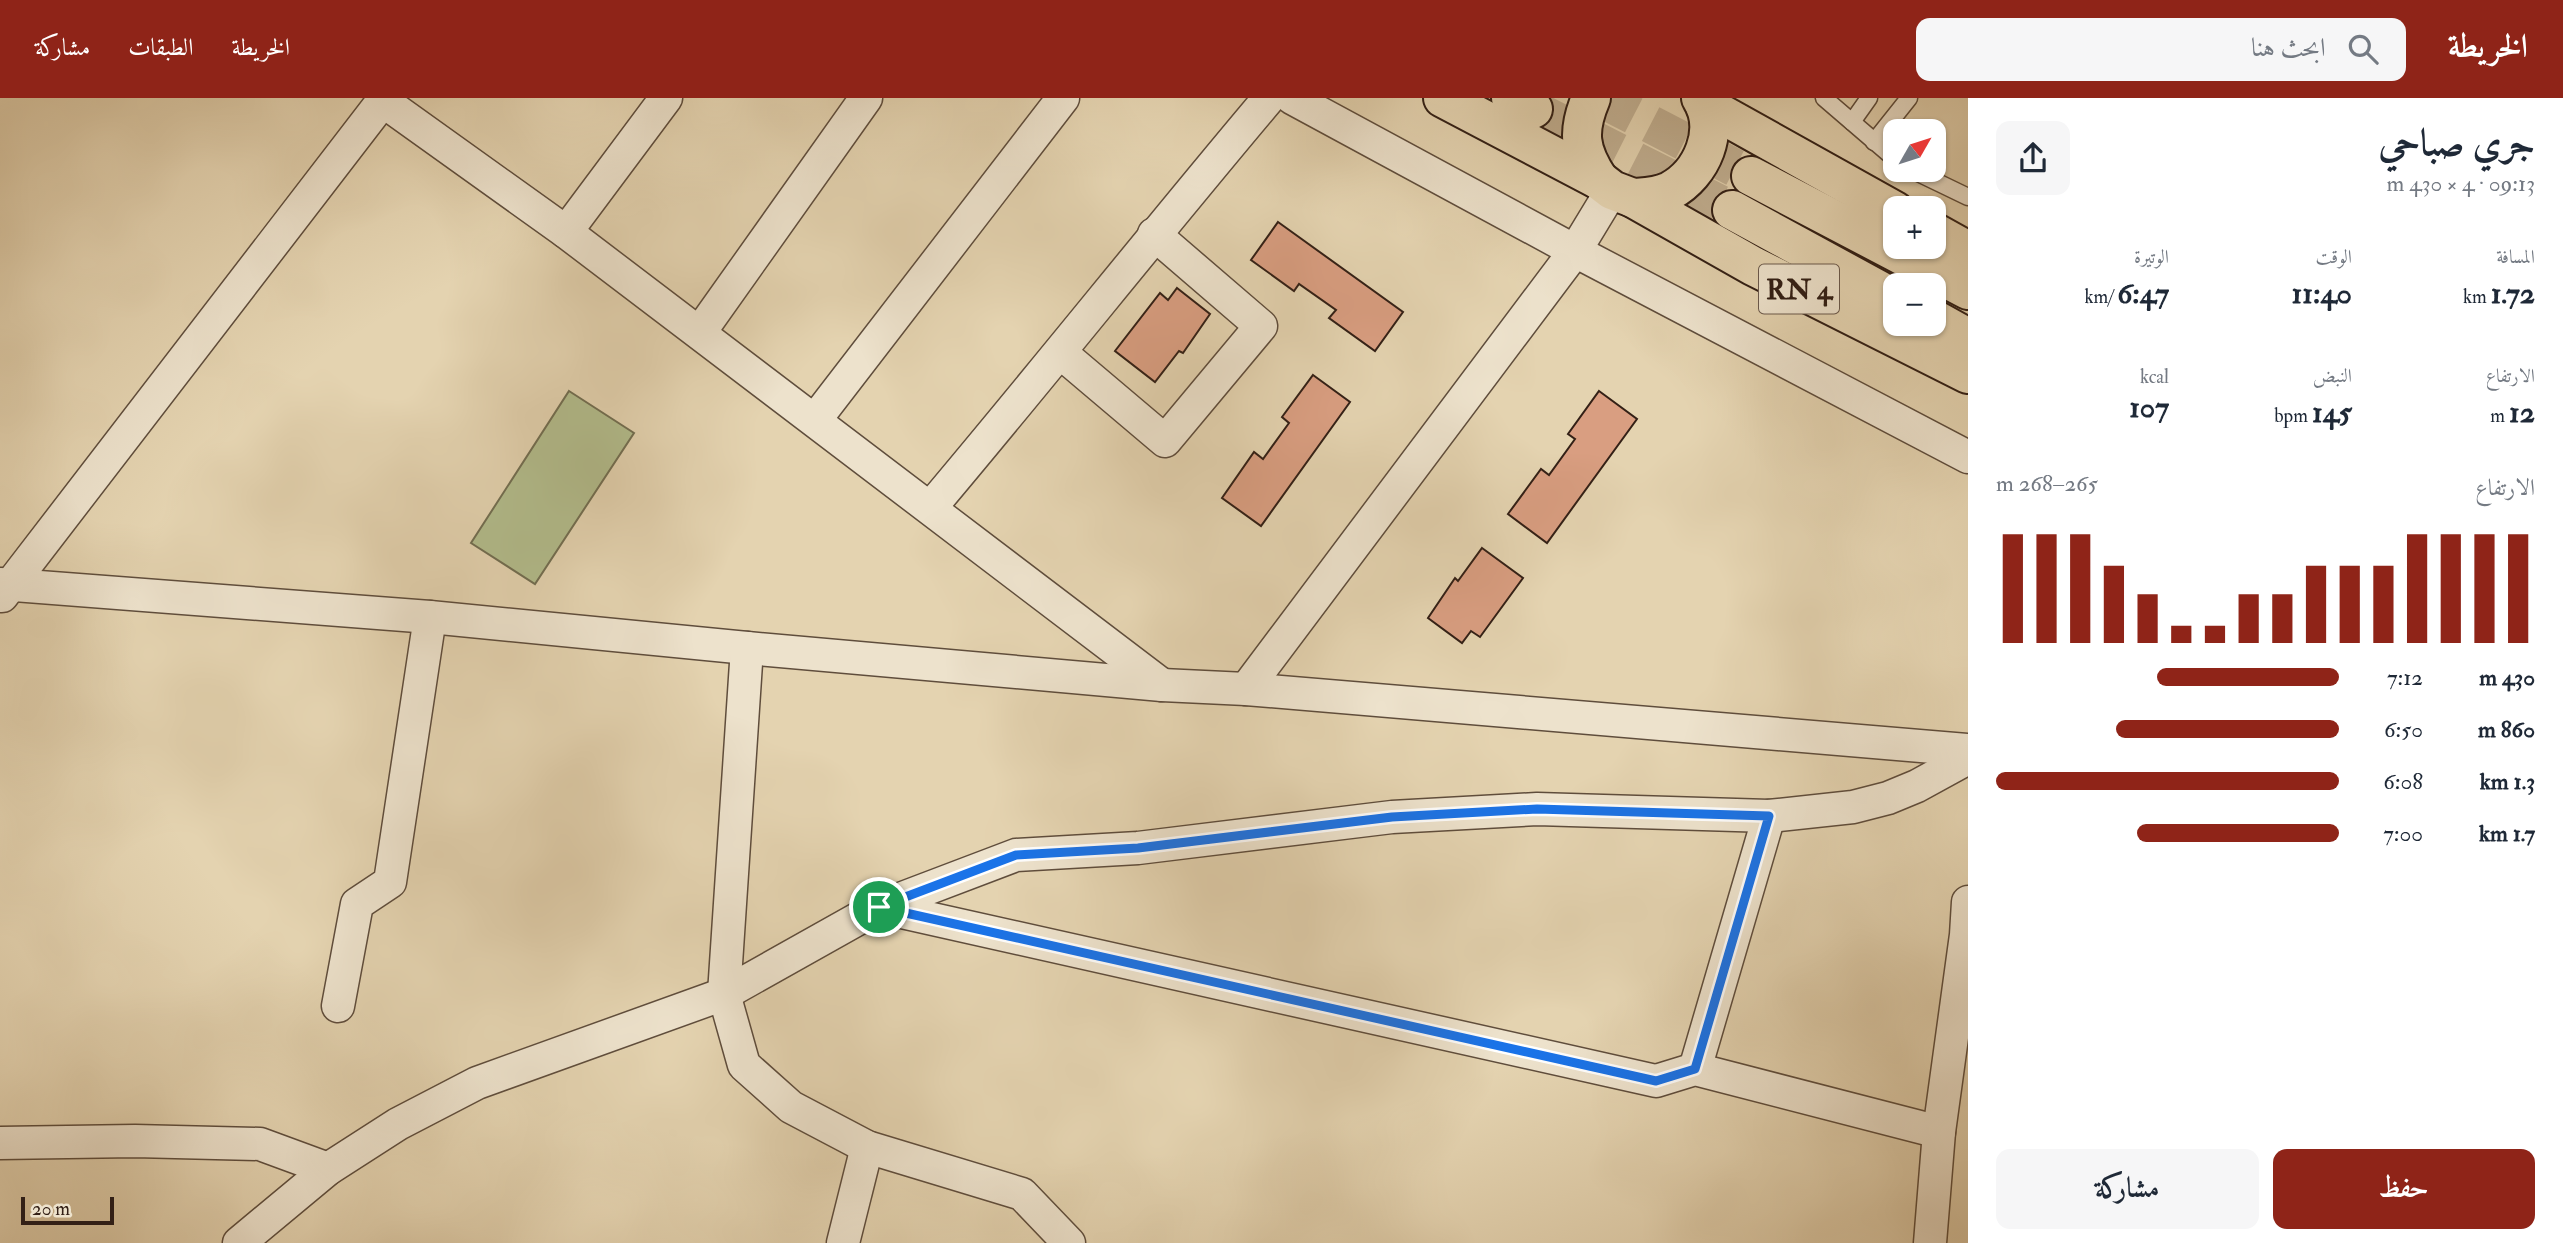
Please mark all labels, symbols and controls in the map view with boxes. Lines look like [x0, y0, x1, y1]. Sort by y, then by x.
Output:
search box [1916, 18, 2406, 81]
text: الخريطة [2448, 26, 2528, 67]
icon: search [2344, 30, 2382, 68]
text: مشاركة [35, 32, 90, 63]
text: الطبقات [128, 32, 194, 63]
text: الخريطة [232, 32, 290, 63]
text: ابحث هنا [2251, 32, 2326, 64]
north arrow [1883, 119, 1946, 182]
map controls [1883, 119, 1946, 336]
text: جري صباحي [2379, 119, 2535, 167]
button: share [1996, 121, 2070, 195]
text: 09:13 · 4 × 430 m [2387, 169, 2535, 198]
button: + [1883, 196, 1946, 259]
text: الوتيرة [2134, 245, 2169, 269]
text: الوقت [2316, 245, 2352, 269]
text: المسافة [2496, 245, 2535, 269]
road number: RN 4 [1759, 264, 1839, 314]
button: − [1883, 273, 1946, 336]
text: 6:47 [2117, 275, 2169, 312]
text: 11:40 [2292, 275, 2352, 312]
text: 1.72 [2491, 275, 2535, 312]
text: /km [2084, 285, 2117, 309]
text: km [2463, 285, 2491, 309]
text: النبض [2313, 364, 2352, 388]
text: الارتفاع [2486, 364, 2535, 388]
text: kcal [2140, 365, 2169, 389]
text: 107 [2129, 389, 2169, 426]
text: 145 [2312, 394, 2352, 431]
text: 12 [2509, 394, 2535, 431]
text: bpm [2274, 404, 2312, 428]
text: m [2490, 404, 2509, 428]
text: 265–268 m [1996, 469, 2098, 498]
text: الارتفاع [2475, 473, 2535, 502]
text: 7:12 [2387, 663, 2423, 692]
text: 430 m [2479, 663, 2535, 692]
text: 6:50 [2384, 715, 2423, 744]
text: 860 m [2478, 715, 2535, 744]
text: 6:08 [2383, 767, 2423, 796]
text: 1.3 km [2480, 767, 2535, 796]
text: 7:00 [2383, 819, 2423, 848]
text: 1.7 km [2479, 819, 2535, 848]
pin [849, 877, 909, 937]
icon: arrive [860, 888, 898, 926]
button: مشاركة [1996, 1149, 2259, 1229]
button: حفظ [2273, 1149, 2535, 1229]
scale bar [21, 1194, 114, 1226]
text: 20 m [32, 1197, 70, 1221]

